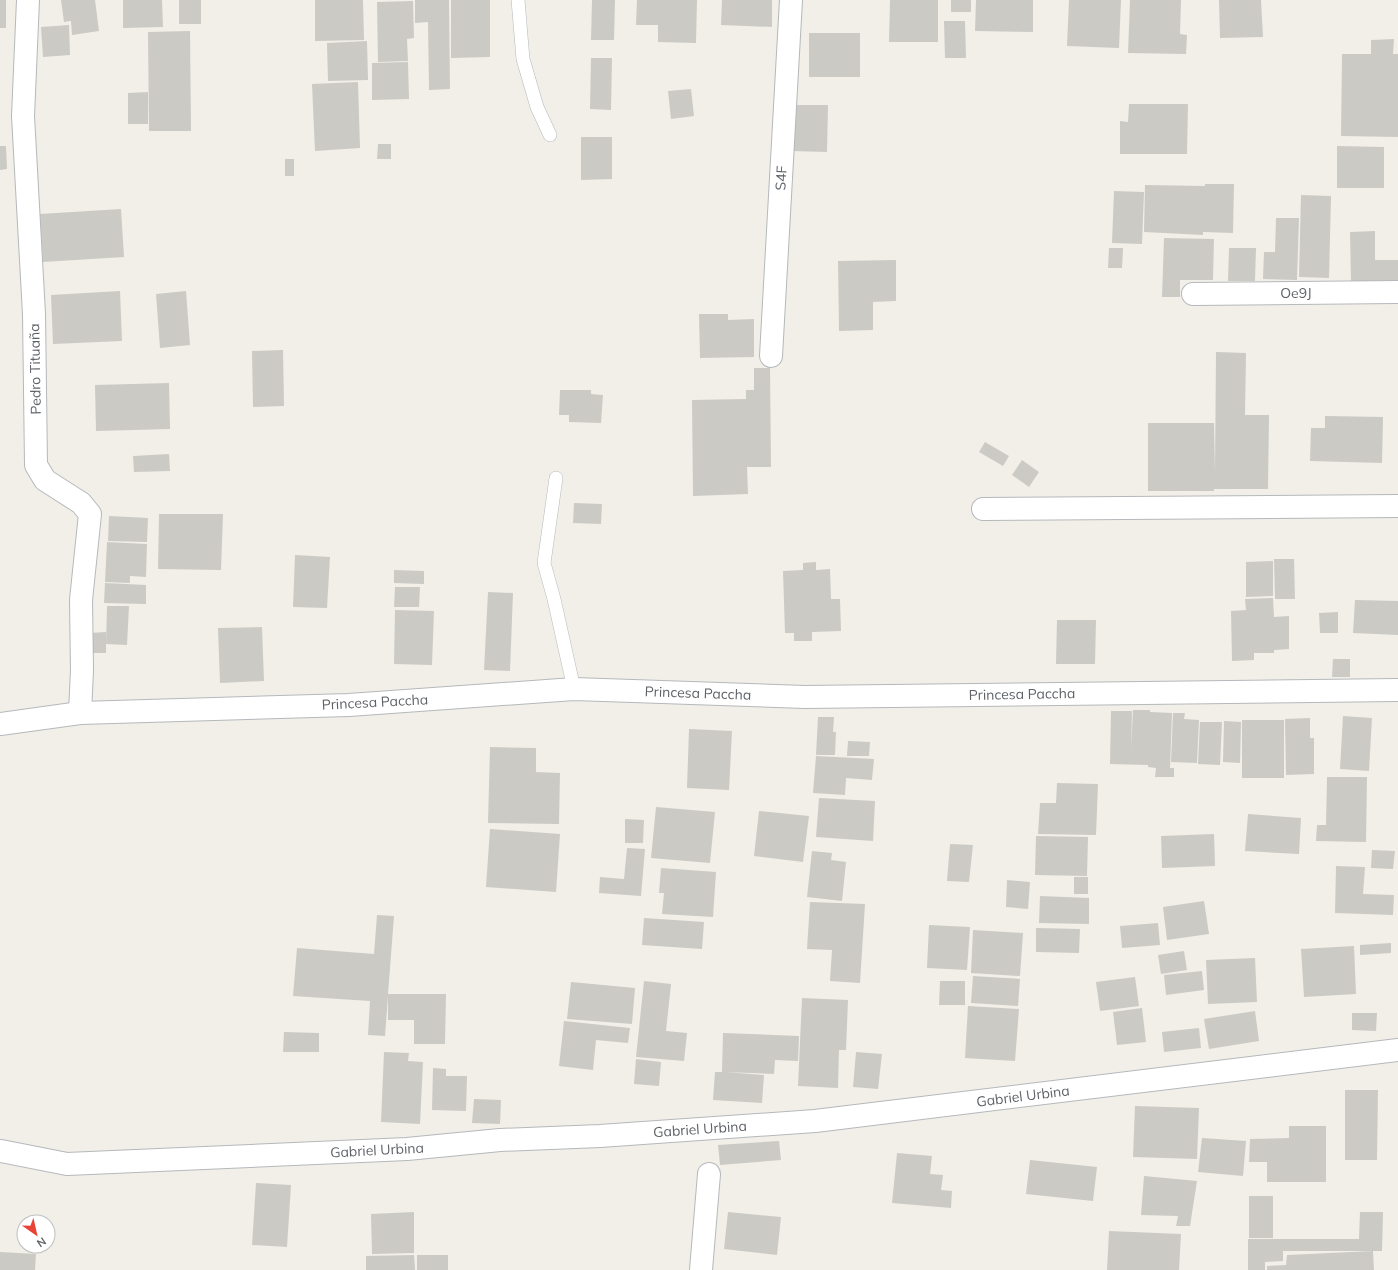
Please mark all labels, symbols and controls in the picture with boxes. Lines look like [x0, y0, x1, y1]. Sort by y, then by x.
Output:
street label: S4F [771, 165, 791, 191]
street label: Oe9J [1280, 284, 1312, 302]
street label: Pedro Tituaña [25, 323, 45, 415]
street label: Princesa Paccha [644, 682, 752, 704]
street label: Princesa Paccha [969, 684, 1075, 704]
street label: Princesa Paccha [321, 690, 429, 714]
street label: Gabriel Urbina [975, 1081, 1071, 1111]
street label: Gabriel Urbina [653, 1117, 747, 1141]
street label: Gabriel Urbina [330, 1139, 424, 1161]
north arrow [16, 1214, 56, 1254]
text: N [34, 1234, 49, 1250]

